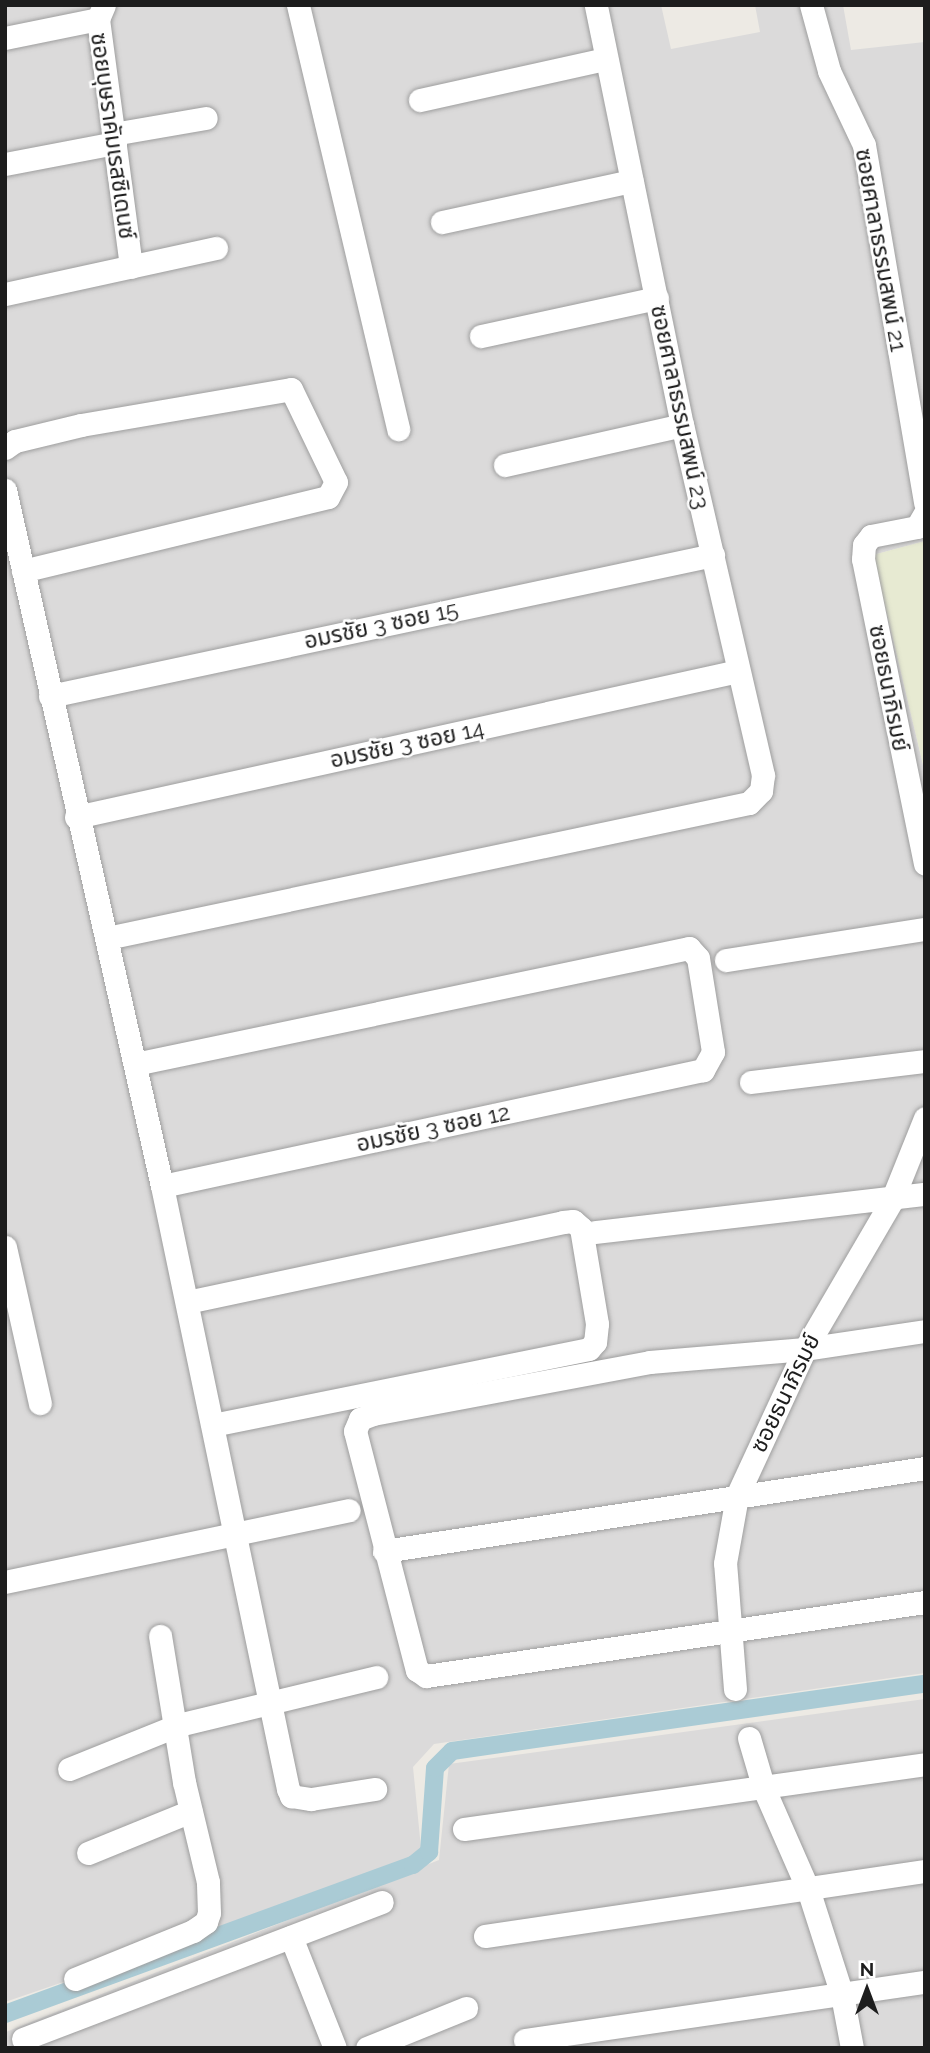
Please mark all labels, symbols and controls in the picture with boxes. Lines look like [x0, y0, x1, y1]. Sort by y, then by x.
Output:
street label: ซอยบุษราคัมเรสซิเดนซ์ [85, 31, 141, 241]
street label: ซอยศาลาธรรมสพน์ 21 [850, 146, 912, 354]
street label: ซอยศาลาธรรมสพน์ 23 [645, 302, 715, 512]
street label: อมรชัย 3 ซอย 15 [301, 595, 461, 655]
street label: ซอยธนาภิรมย์ [863, 622, 915, 754]
street label: อมรชัย 3 ซอย 14 [327, 714, 487, 774]
street label: อมรชัย 3 ซอย 12 [354, 1098, 512, 1158]
street label: ซอยธนาภิรมย์ [744, 1329, 826, 1457]
north arrow [832, 1955, 902, 2025]
text: N [860, 1958, 874, 1980]

